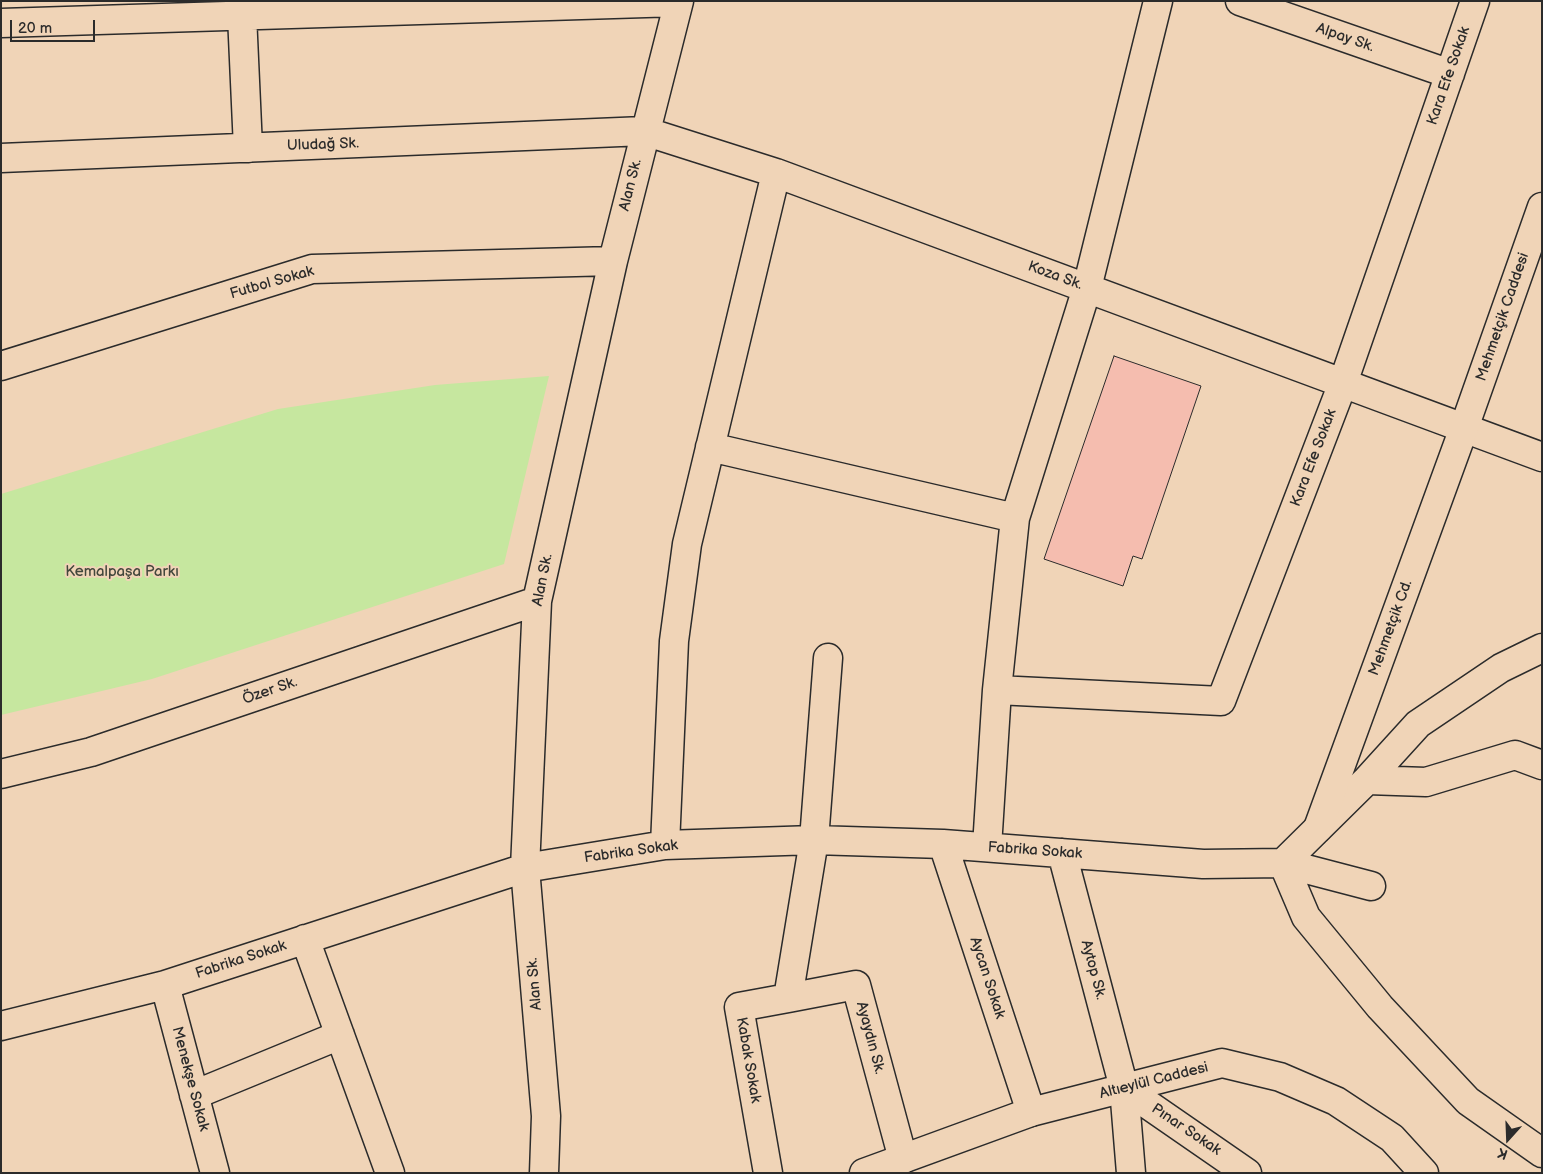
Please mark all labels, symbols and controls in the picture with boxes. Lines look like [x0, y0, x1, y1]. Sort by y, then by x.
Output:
scale bar [12, 10, 98, 42]
text: 20 m [18, 19, 52, 38]
street label: Alpay Sk. [1314, 20, 1376, 56]
street label: Kara Efe Sokak [1424, 24, 1474, 128]
street label: Uludağ Sk. [287, 135, 359, 155]
street label: Alan Sk. [616, 157, 646, 213]
street label: Mehmetçik Caddesi [1473, 250, 1533, 384]
street label: Koza Sk. [1025, 258, 1085, 294]
street label: Futbol Sokak [228, 262, 316, 304]
street label: Kara Efe Sokak [1287, 407, 1341, 509]
street label: Alan Sk. [529, 552, 557, 608]
park label: Kemalpaşa Parkı [65, 563, 179, 581]
street label: Mehmetçik Cd. [1365, 578, 1417, 678]
street label: Özer Sk. [240, 673, 300, 709]
street label: Fabrika Sokak [583, 837, 679, 867]
street label: Fabrika Sokak [987, 839, 1083, 863]
street label: Aycan Sokak [965, 935, 1009, 1021]
street label: Fabrika Sokak [193, 937, 289, 983]
street label: Aytop Sk. [1076, 938, 1110, 1002]
street label: Alan Sk. [524, 957, 546, 1011]
street label: Ayaydın Sk. [852, 1000, 888, 1076]
street label: Kabak Sokak [732, 1016, 764, 1104]
street label: Menekşe Sokak [167, 1025, 213, 1133]
street label: Altıeylül Caddesi [1098, 1059, 1210, 1103]
street label: Pınar Sokak [1148, 1100, 1224, 1160]
north arrow [1483, 1114, 1533, 1164]
text: K [1495, 1144, 1510, 1163]

